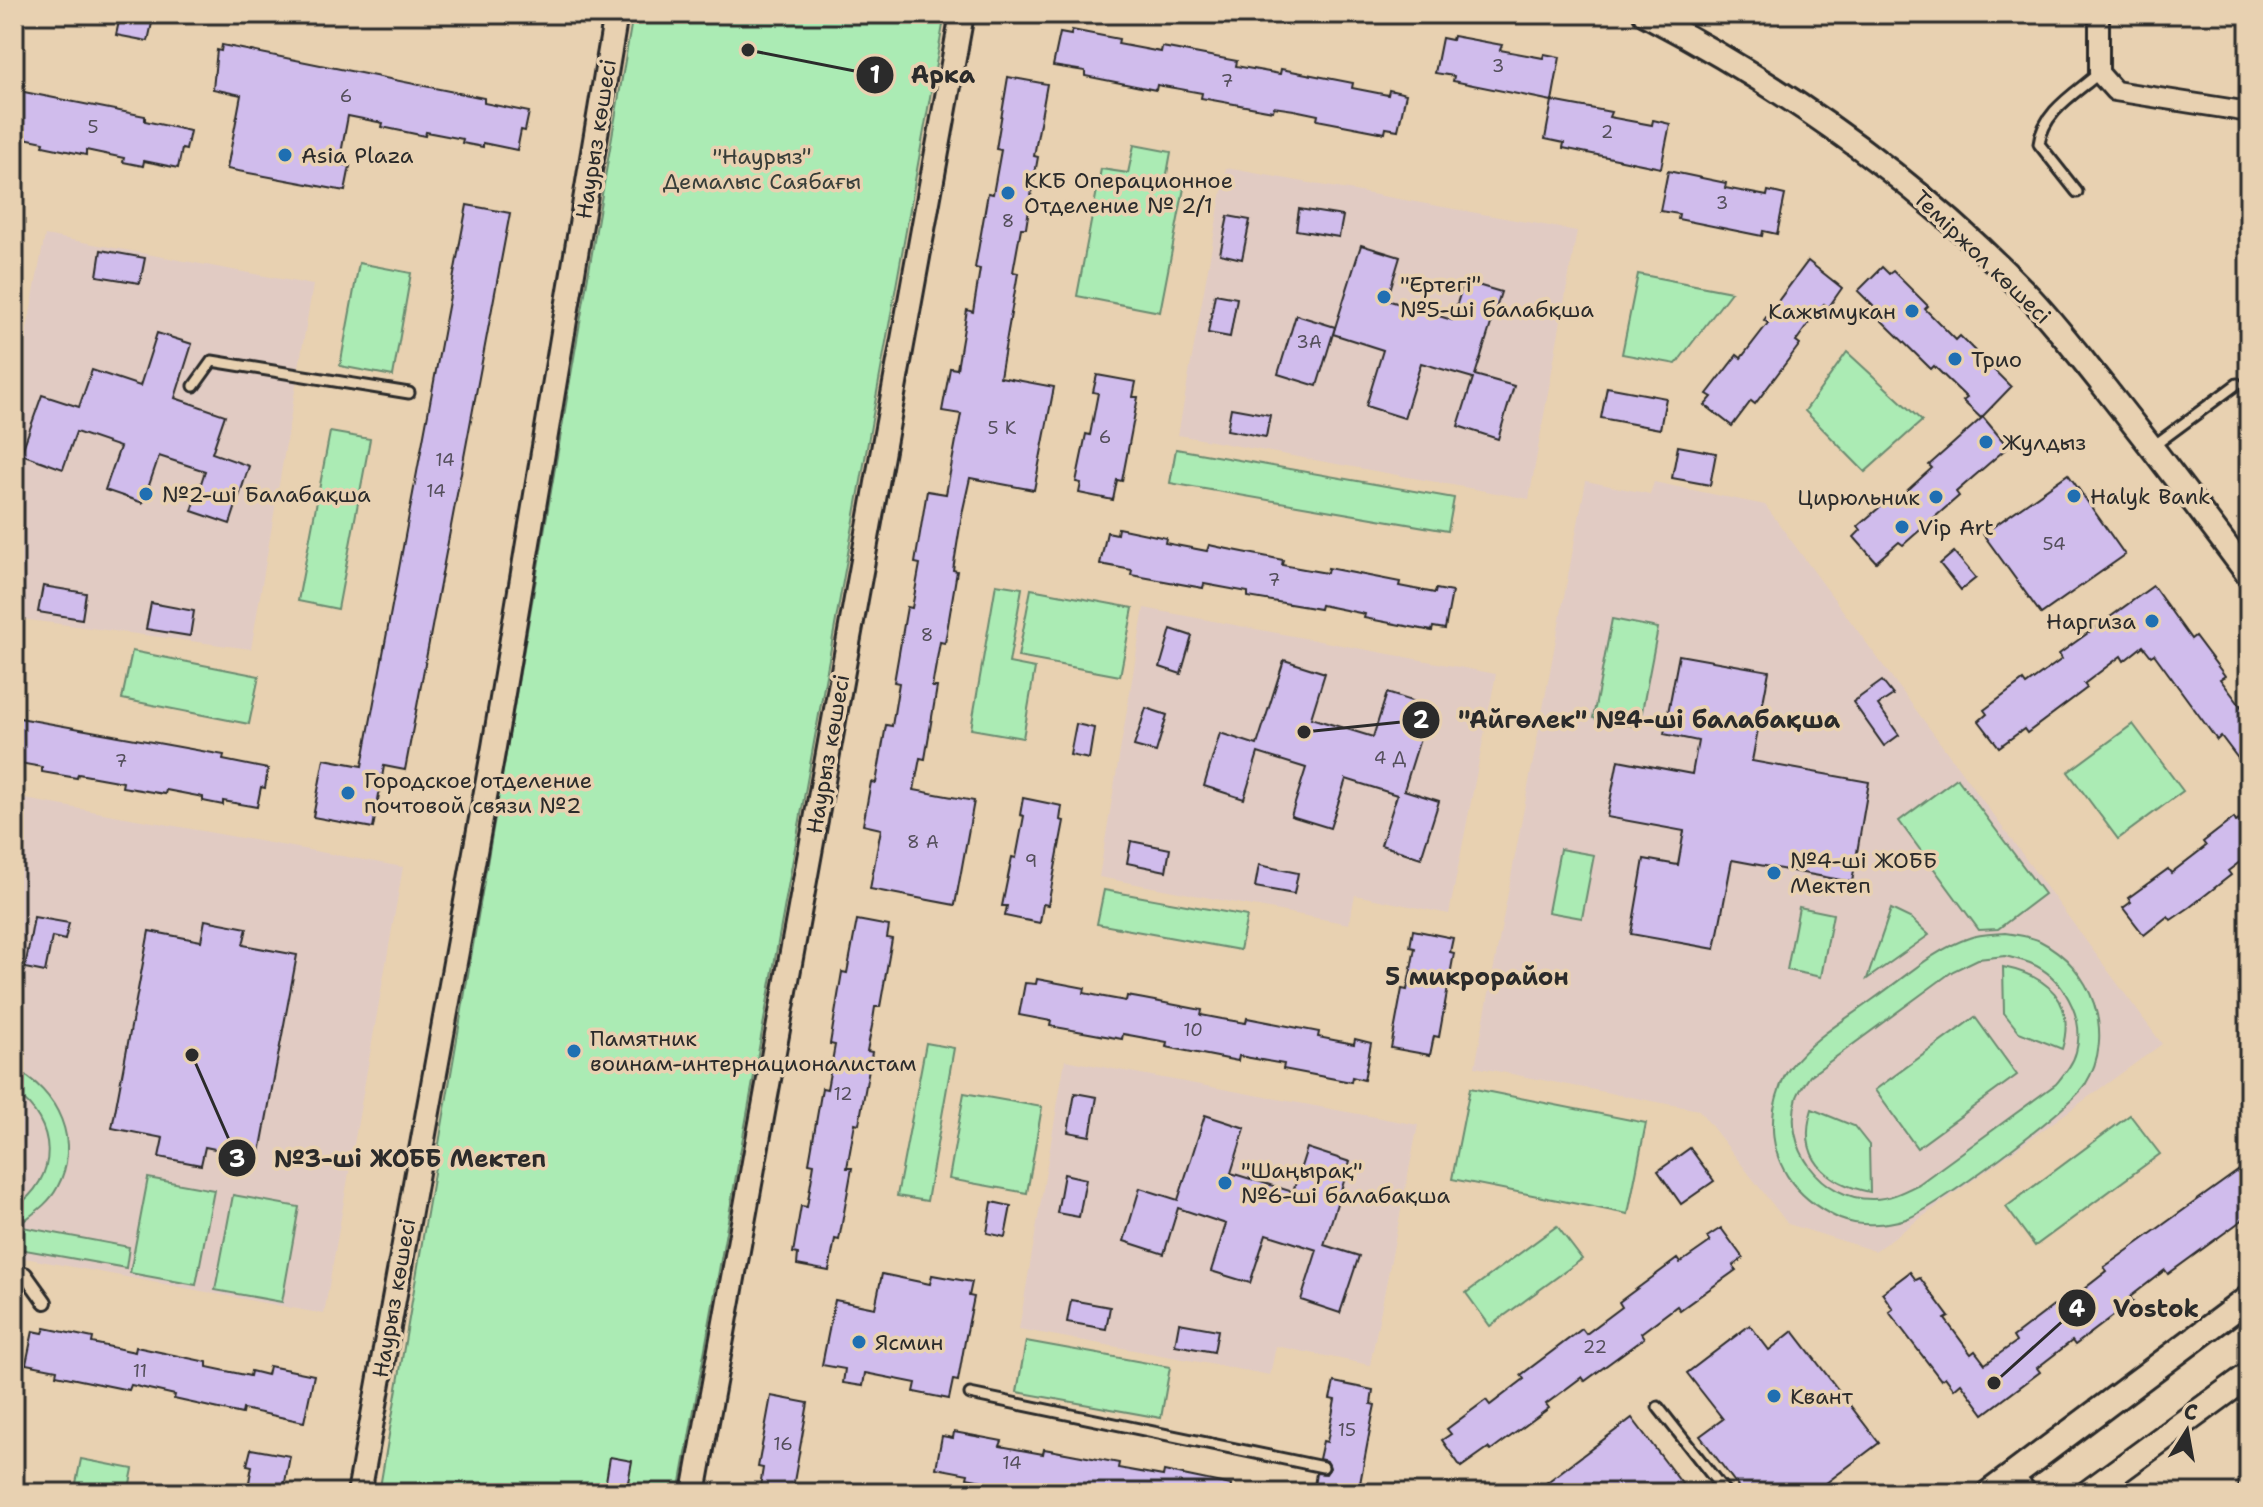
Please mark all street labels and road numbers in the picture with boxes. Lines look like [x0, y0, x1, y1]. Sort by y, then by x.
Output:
street label: Наурыз көшесі [569, 57, 623, 221]
street label: Теміржол көшесі [1907, 184, 2057, 330]
street label: Наурыз көшесі [800, 672, 856, 836]
street label: Наурыз көшесі [366, 1216, 422, 1380]

